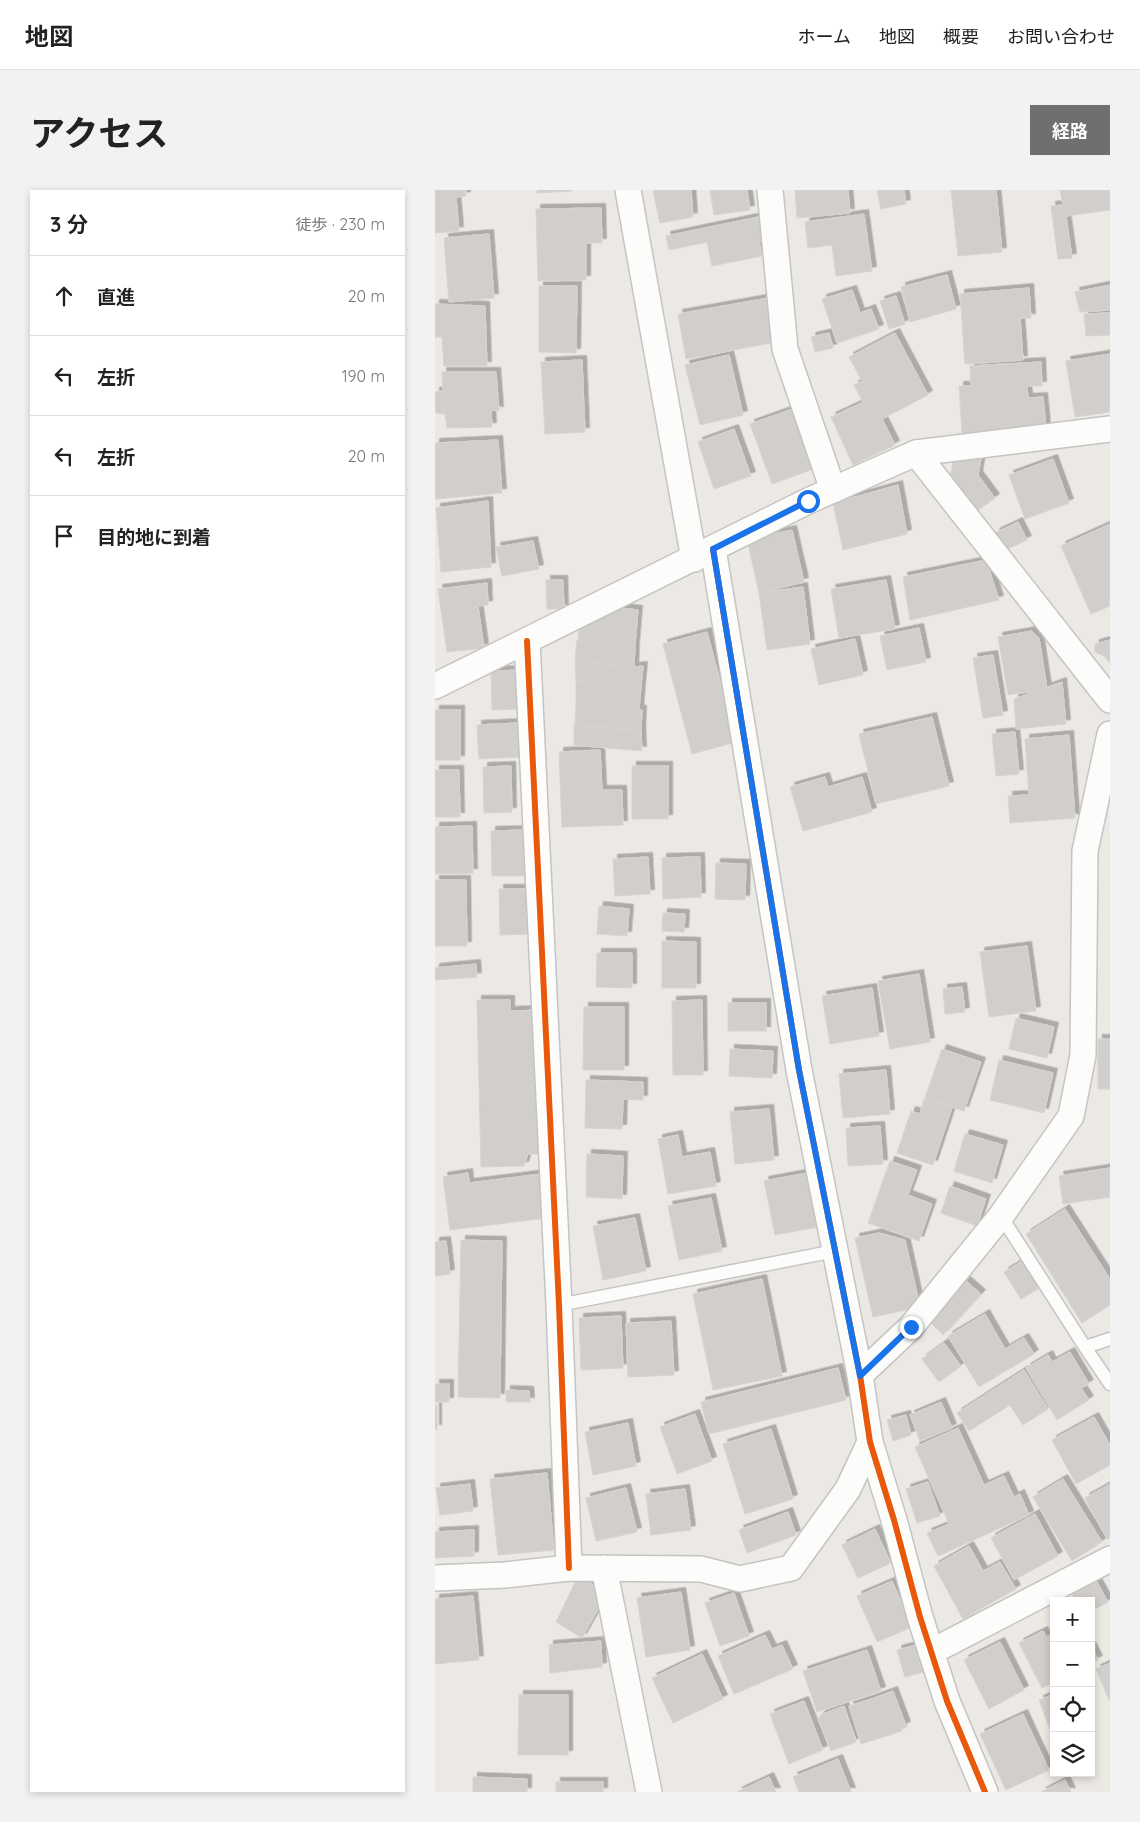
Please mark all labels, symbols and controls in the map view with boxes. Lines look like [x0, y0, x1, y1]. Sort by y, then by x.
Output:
text: 地図 [25, 21, 73, 51]
text: ホーム [798, 25, 851, 48]
text: 地図 [879, 25, 915, 48]
text: 概要 [943, 25, 979, 48]
text: お問い合わせ [1007, 25, 1115, 48]
button: 経路 [1030, 105, 1110, 155]
text: アクセス [30, 111, 168, 155]
text: 3 分 [50, 211, 88, 237]
text: 徒歩 · 230 m [295, 214, 385, 234]
icon: ahead [50, 282, 78, 310]
text: 直進 [97, 285, 135, 309]
text: 20 m [348, 286, 385, 306]
icon: left [50, 362, 78, 390]
text: 左折 [97, 365, 135, 389]
text: 190 m [342, 366, 385, 386]
icon: left [50, 442, 78, 470]
text: 左折 [97, 445, 135, 469]
text: 20 m [348, 446, 385, 466]
route start [797, 490, 820, 513]
icon: arrive [50, 522, 78, 550]
text: 目的地に到着 [97, 525, 211, 549]
route end [900, 1316, 923, 1339]
map controls [1050, 1597, 1095, 1777]
button: + [1050, 1597, 1095, 1642]
button: − [1050, 1642, 1095, 1687]
button: locate [1050, 1687, 1095, 1732]
button: layers [1050, 1732, 1095, 1777]

